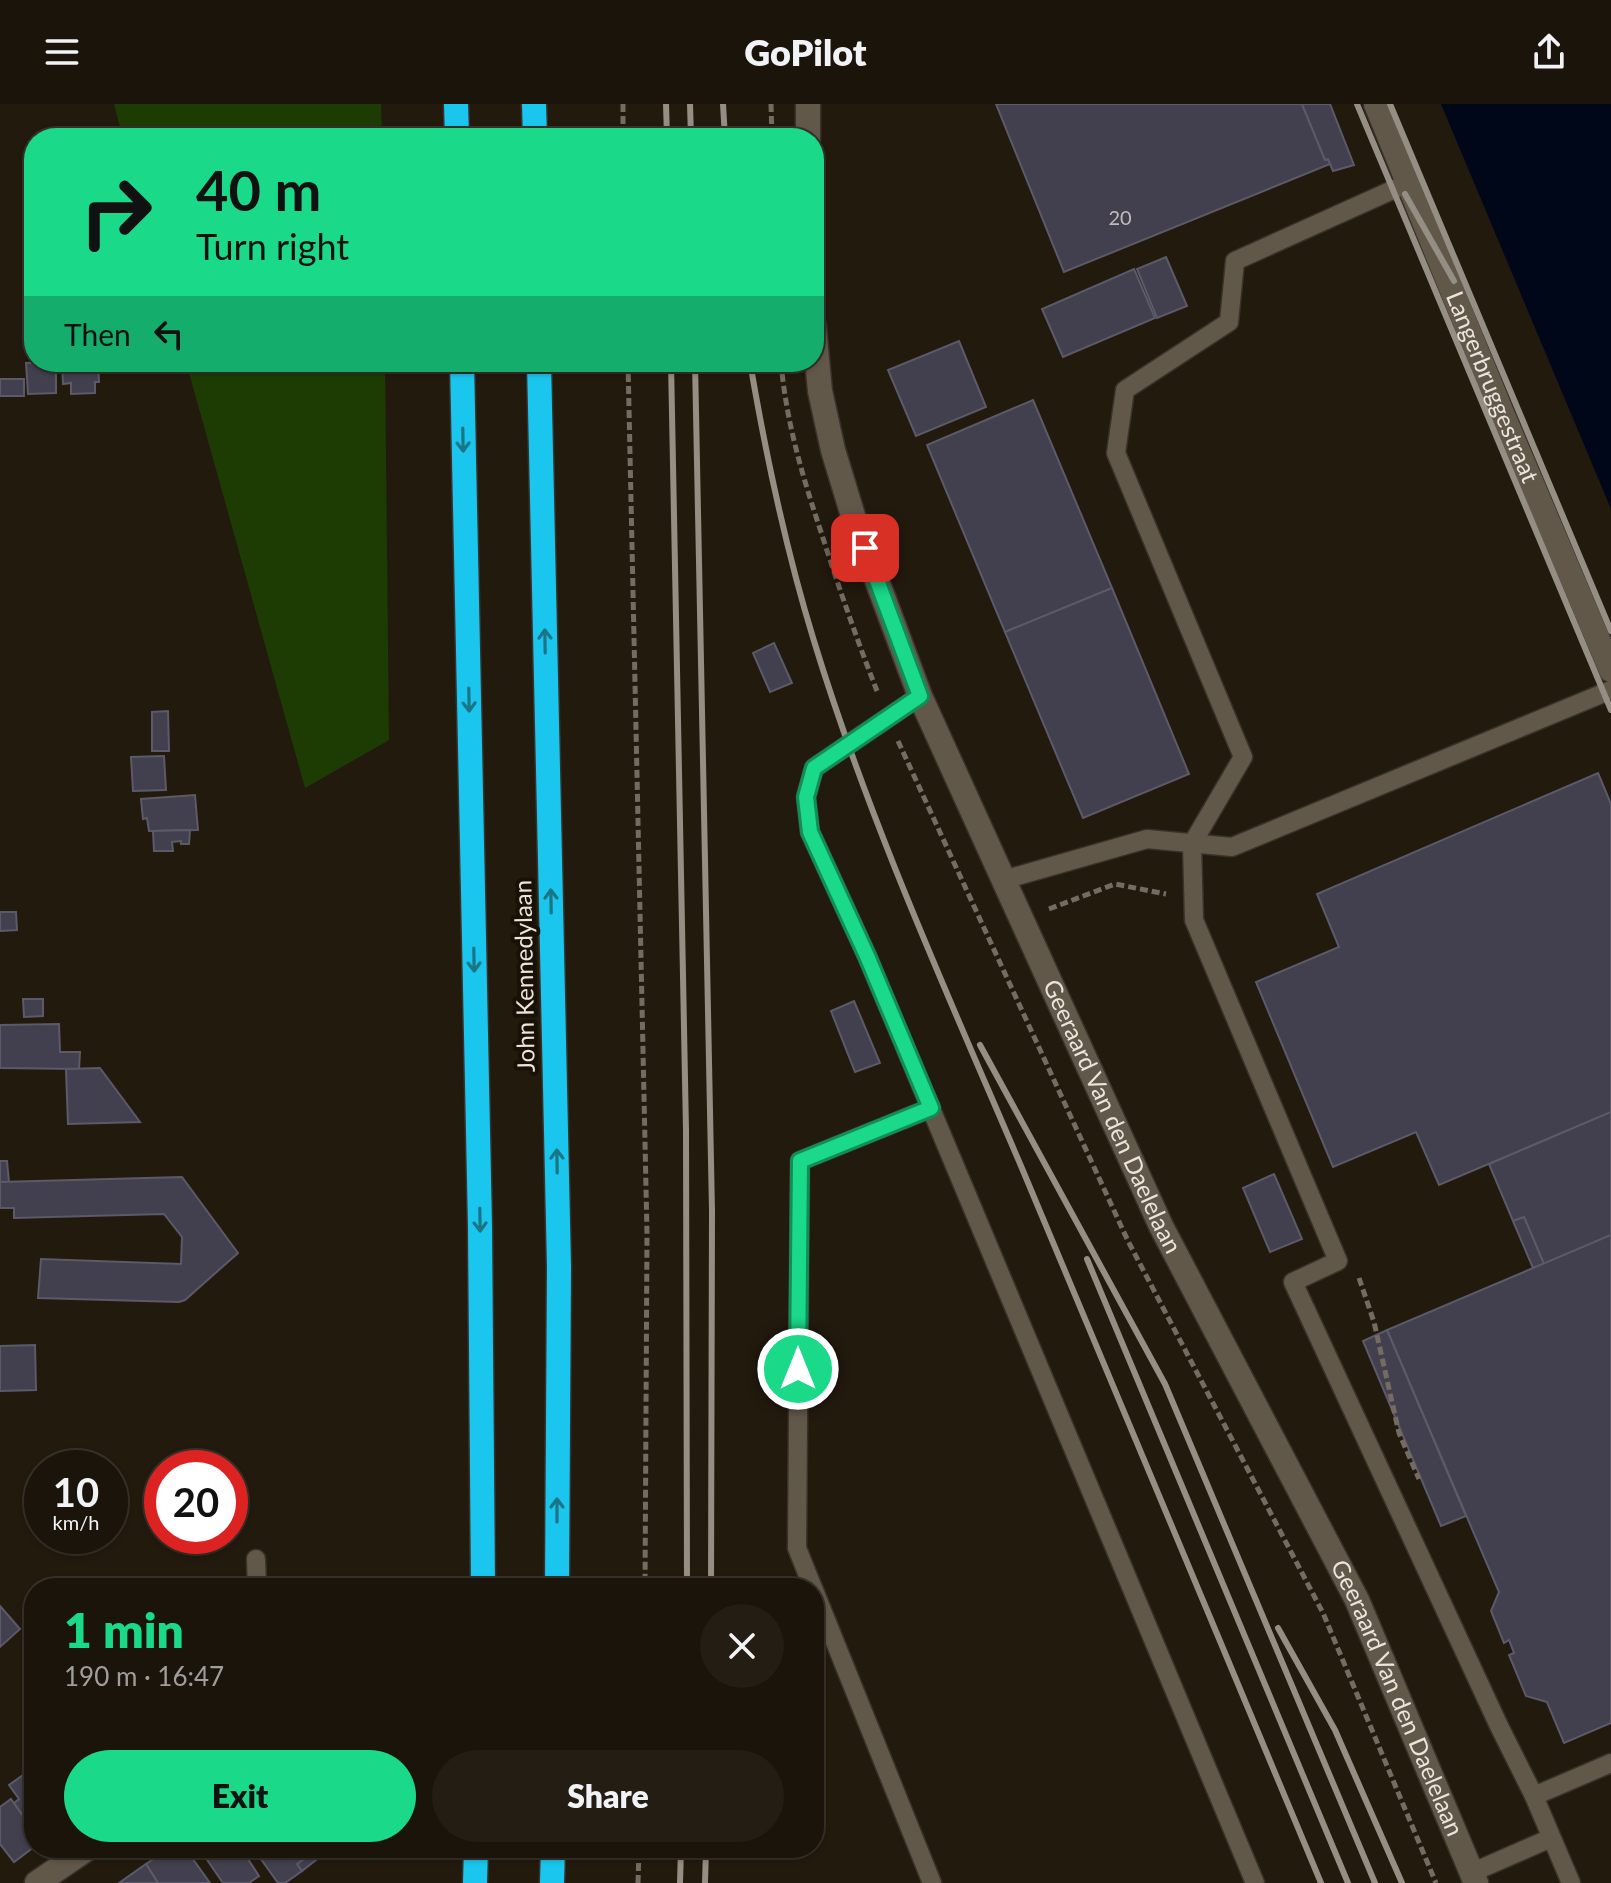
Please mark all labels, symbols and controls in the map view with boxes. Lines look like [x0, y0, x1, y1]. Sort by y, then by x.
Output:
icon: menu [40, 30, 84, 74]
text: GoPilot [744, 30, 867, 74]
icon: share [1527, 30, 1571, 74]
text: 40 m [196, 156, 321, 223]
icon: right [64, 160, 168, 264]
house number: 20 [1108, 205, 1132, 229]
text: Turn right [196, 224, 349, 268]
street label: Langerbruggestraat [1441, 287, 1546, 487]
icon: left [147, 312, 191, 356]
text: Then [64, 316, 131, 352]
one-way arrow [456, 426, 471, 453]
pin [831, 514, 899, 582]
icon: arrive [843, 526, 887, 570]
one-way arrow [538, 628, 553, 655]
one-way arrow [461, 686, 477, 713]
street label: John Kennedylaan [507, 880, 540, 1072]
one-way arrow [543, 888, 559, 915]
one-way arrow [467, 946, 482, 973]
street label: Geeraard Van den Daelelaan [1038, 975, 1189, 1258]
one-way arrow [549, 1148, 564, 1175]
one-way arrow [472, 1206, 488, 1233]
position arrow [756, 1327, 840, 1411]
speed limit sign: 20 [144, 1450, 248, 1554]
text: 10 [53, 1468, 99, 1516]
one-way arrow [549, 1497, 565, 1524]
text: km/h [53, 1510, 99, 1534]
street label: Geeraard Van den Daelelaan [1325, 1554, 1470, 1840]
text: 1 min [64, 1601, 184, 1658]
button: close [700, 1604, 784, 1688]
text: 190 m · 16:47 [64, 1660, 224, 1692]
button: Exit [64, 1750, 416, 1842]
button: Share [432, 1750, 784, 1842]

